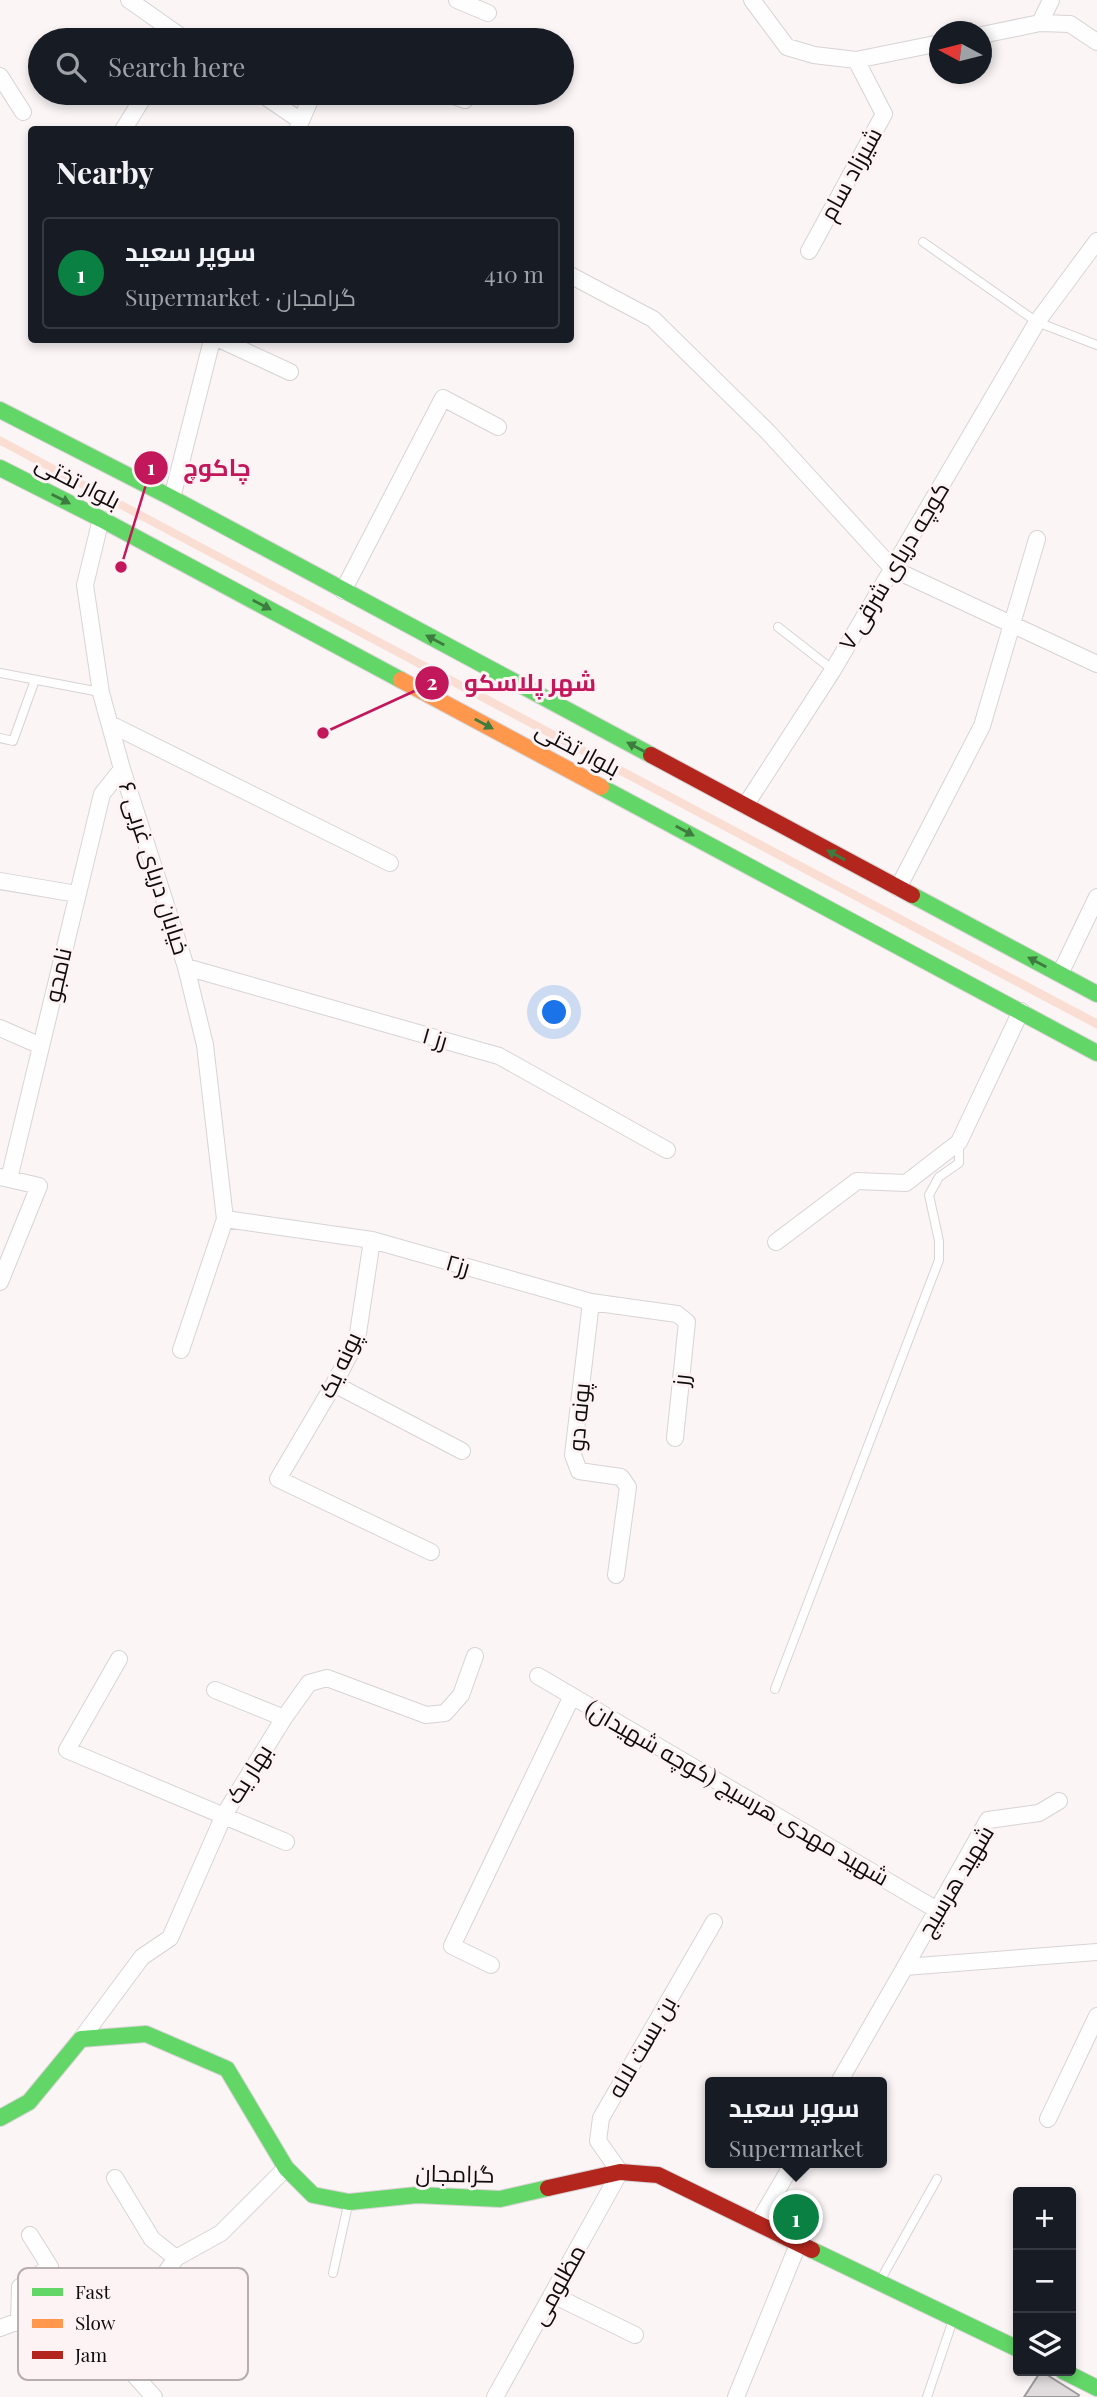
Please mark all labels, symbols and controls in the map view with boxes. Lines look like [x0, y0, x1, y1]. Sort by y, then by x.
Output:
north arrow [929, 21, 992, 84]
search box [28, 28, 574, 105]
icon: search [52, 48, 90, 86]
text: Search here [108, 49, 245, 84]
street label: شیرزاد سام [811, 121, 890, 226]
text: Nearby [56, 152, 154, 192]
text: سوپر سعید [125, 233, 256, 268]
text: 1 [77, 258, 85, 289]
text: 410 m [484, 258, 544, 289]
text: Supermarket · گرامجان [125, 281, 356, 312]
callout: چاکوچ [134, 445, 264, 490]
street label: بلوار تختی [31, 446, 127, 515]
text: چاکوچ [183, 450, 251, 485]
text: 1 [147, 452, 155, 480]
street label: کوچه دریای شرقی ۷ [830, 475, 956, 656]
one-way arrow [51, 493, 71, 504]
one-way arrow [252, 599, 272, 611]
one-way arrow [425, 634, 445, 646]
callout: شهر پلاسکو [415, 660, 610, 705]
text: شهر پلاسکو [464, 665, 596, 700]
text: 2 [427, 667, 438, 695]
street label: بلوار تختی [531, 712, 626, 783]
one-way arrow [474, 718, 494, 730]
one-way arrow [625, 742, 645, 754]
street label: خیابان دریای غربی ۶ [113, 777, 198, 958]
one-way arrow [675, 825, 695, 837]
one-way arrow [826, 849, 846, 860]
street label: نامجو [35, 944, 78, 1005]
one-way arrow [1027, 956, 1047, 967]
your location [537, 995, 571, 1029]
street label: رز ۱ [419, 1018, 452, 1055]
street label: رز۲ [442, 1245, 474, 1282]
street label: پونه یک [310, 1326, 368, 1403]
street label: رز [663, 1372, 696, 1389]
street label: پونه دو [559, 1382, 597, 1452]
street label: شهید مهدی هرسیج (کوچه شهیدان) [579, 1692, 896, 1893]
street label: بهار یک [217, 1738, 278, 1809]
street label: شهید هرسیج [909, 1819, 1002, 1943]
street label: بن بست لاله [599, 1990, 682, 2103]
popup [705, 2077, 887, 2168]
text: سوپر سعید [729, 2089, 860, 2124]
text: Supermarket [729, 2132, 863, 2163]
street label: گرامجان [415, 2156, 495, 2189]
map controls [1013, 2187, 1076, 2376]
button: + [1013, 2187, 1076, 2250]
pin: 1 [773, 2191, 819, 2243]
street label: مظلومی [522, 2239, 591, 2330]
button: − [1013, 2250, 1076, 2313]
legend [18, 2268, 248, 2380]
text: Fast [75, 2278, 111, 2304]
text: Slow [75, 2309, 116, 2335]
button: layers [1013, 2313, 1076, 2376]
text: Jam [74, 2341, 107, 2367]

